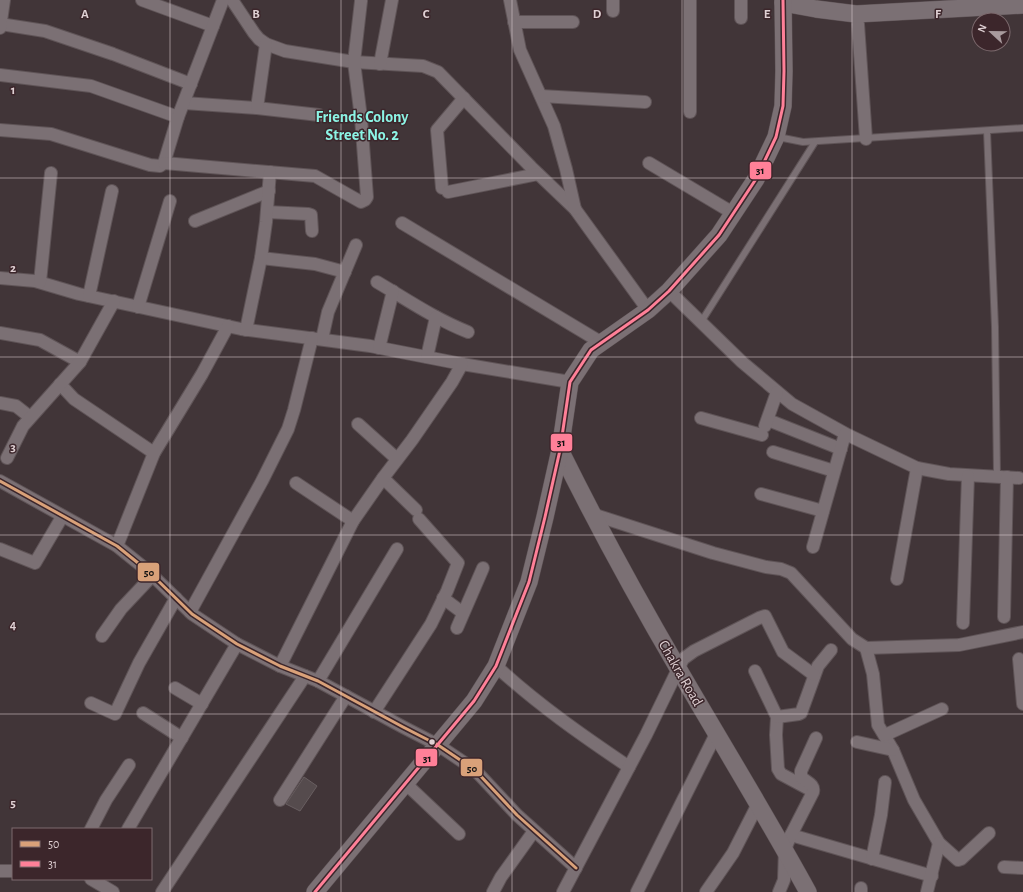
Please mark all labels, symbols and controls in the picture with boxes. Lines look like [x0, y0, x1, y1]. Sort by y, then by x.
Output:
text: A [81, 8, 89, 21]
text: B [252, 8, 260, 21]
text: C [423, 8, 430, 21]
text: D [593, 8, 602, 21]
text: E [764, 8, 771, 21]
text: F [935, 8, 942, 21]
north arrow [971, 12, 1011, 52]
text: N [976, 23, 989, 34]
text: 1 [11, 84, 15, 97]
district label: Friends Colony Street No. 2 [316, 109, 409, 143]
line badge: 31 [749, 161, 772, 180]
text: 31 [756, 165, 764, 176]
text: 2 [10, 262, 16, 275]
line badge: 31 [550, 433, 573, 452]
text: 31 [557, 437, 565, 448]
text: 3 [10, 441, 16, 454]
line badge: 50 [137, 562, 160, 582]
text: 50 [144, 567, 155, 578]
text: 4 [10, 619, 17, 632]
street label: Chakra Road [656, 638, 706, 709]
unlabelled marker [427, 737, 437, 747]
line badge: 31 [415, 748, 438, 767]
text: 31 [423, 753, 431, 764]
line badge: 50 [460, 758, 483, 777]
text: 50 [467, 763, 478, 774]
text: 5 [10, 797, 16, 810]
legend [12, 828, 152, 880]
text: 50 [48, 838, 59, 850]
text: 31 [48, 858, 57, 870]

